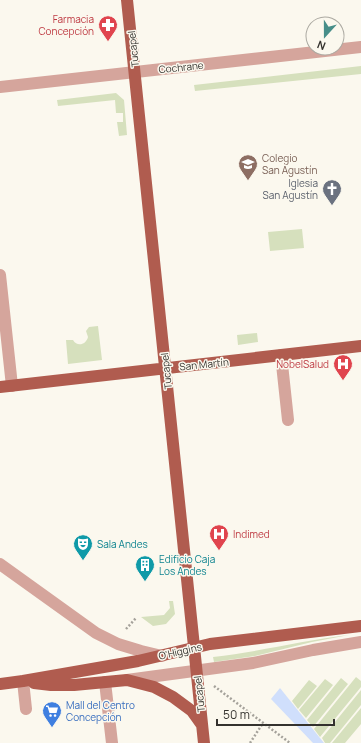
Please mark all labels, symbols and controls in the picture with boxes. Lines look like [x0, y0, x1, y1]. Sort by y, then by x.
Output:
place label: Farmacia Concepción [38, 12, 94, 38]
pharmacy icon: Farmacia Concepción [97, 14, 119, 42]
north arrow [305, 16, 345, 56]
street label: Tucapel [124, 30, 142, 68]
text: N [315, 37, 328, 54]
street label: Cochrane [158, 58, 204, 76]
place label: Colegio San Agustín [262, 151, 317, 177]
school or university icon: Colegio San Agustín [237, 153, 259, 181]
place label: Iglesia San Agustín [263, 176, 318, 202]
church icon: Iglesia San Agustín [321, 178, 343, 206]
street label: Tucapel [157, 352, 175, 390]
hospital icon: NobelSalud [332, 353, 354, 381]
street label: San Martín [179, 354, 229, 374]
place label: NobelSalud [276, 357, 329, 371]
hospital icon: Indimed [208, 523, 230, 551]
place label: Indimed [233, 527, 270, 541]
theatre icon: Sala Andes [72, 533, 94, 561]
place label: Sala Andes [97, 537, 148, 551]
place label: Edificio Caja Los Andes [159, 552, 215, 578]
building icon: Edificio Caja Los Andes [134, 554, 156, 582]
street label: O'Higgins [157, 639, 203, 663]
street label: Tucapel [190, 675, 208, 713]
place label: Mall del Centro Concepción [66, 698, 135, 724]
supermarket icon: Mall del Centro Concepción [41, 700, 63, 728]
scale bar [217, 701, 334, 727]
text: 50 m [223, 706, 250, 723]

